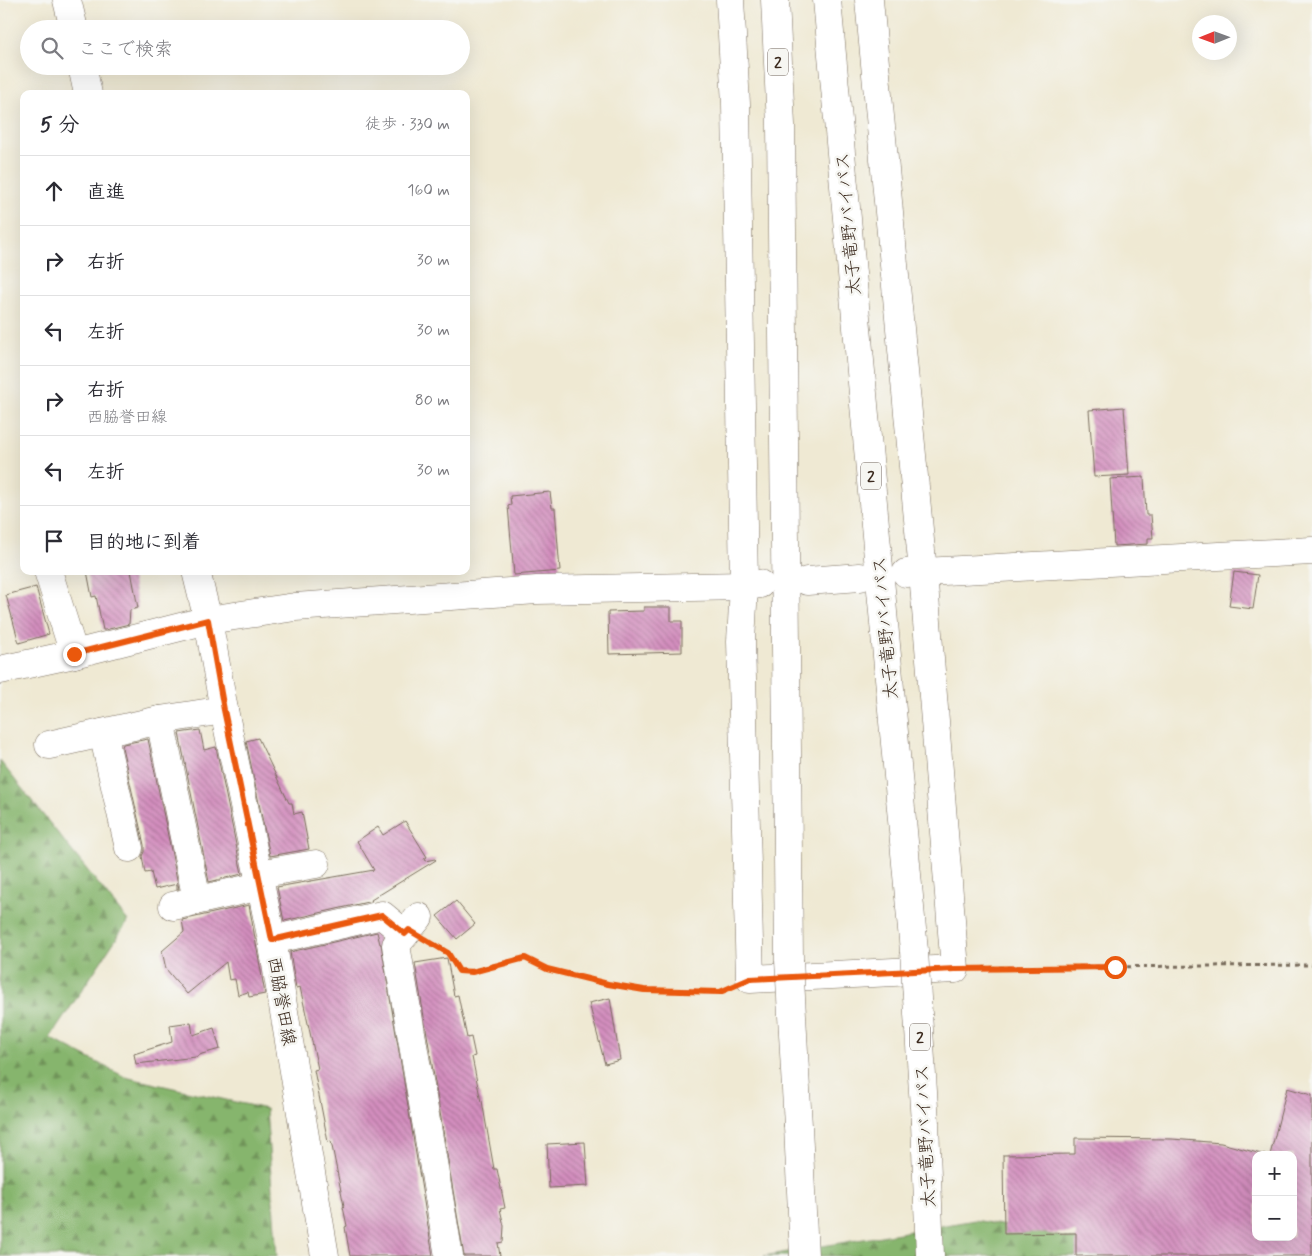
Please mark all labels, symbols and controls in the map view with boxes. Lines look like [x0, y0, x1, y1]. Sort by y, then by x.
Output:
north arrow [1192, 15, 1237, 60]
search box [20, 20, 470, 75]
icon: search [38, 34, 66, 62]
text: ここで検索 [78, 37, 173, 62]
road number: 2 [768, 48, 788, 76]
text: 5 分 [40, 111, 79, 139]
text: 徒歩 · 330 m [365, 114, 450, 135]
street label: 太子竜野バイパス [831, 151, 867, 297]
icon: ahead [40, 177, 68, 205]
text: 直進 [87, 180, 125, 205]
text: 160 m [407, 180, 450, 201]
icon: right [40, 247, 68, 275]
text: 右折 [87, 250, 125, 275]
text: 30 m [417, 250, 450, 271]
icon: left [40, 317, 68, 345]
text: 左折 [87, 320, 125, 345]
text: 30 m [417, 320, 450, 341]
text: 右折 [87, 378, 125, 403]
icon: right [40, 387, 68, 415]
text: 80 m [415, 390, 450, 411]
text: 西脇誉田線 [87, 407, 167, 428]
icon: left [40, 457, 68, 485]
text: 左折 [87, 460, 125, 485]
text: 30 m [417, 460, 450, 481]
road number: 2 [861, 462, 881, 490]
icon: arrive [40, 527, 68, 555]
text: 目的地に到着 [87, 530, 201, 555]
street label: 太子竜野バイパス [868, 555, 904, 701]
route end [63, 643, 86, 666]
street label: 西脇誉田線 [261, 955, 301, 1048]
route start [1104, 956, 1127, 979]
road number: 2 [910, 1024, 930, 1050]
street label: 太子竜野バイパス [910, 1064, 942, 1208]
map controls [1252, 1151, 1297, 1241]
button: + [1252, 1151, 1297, 1196]
button: − [1252, 1196, 1297, 1241]

